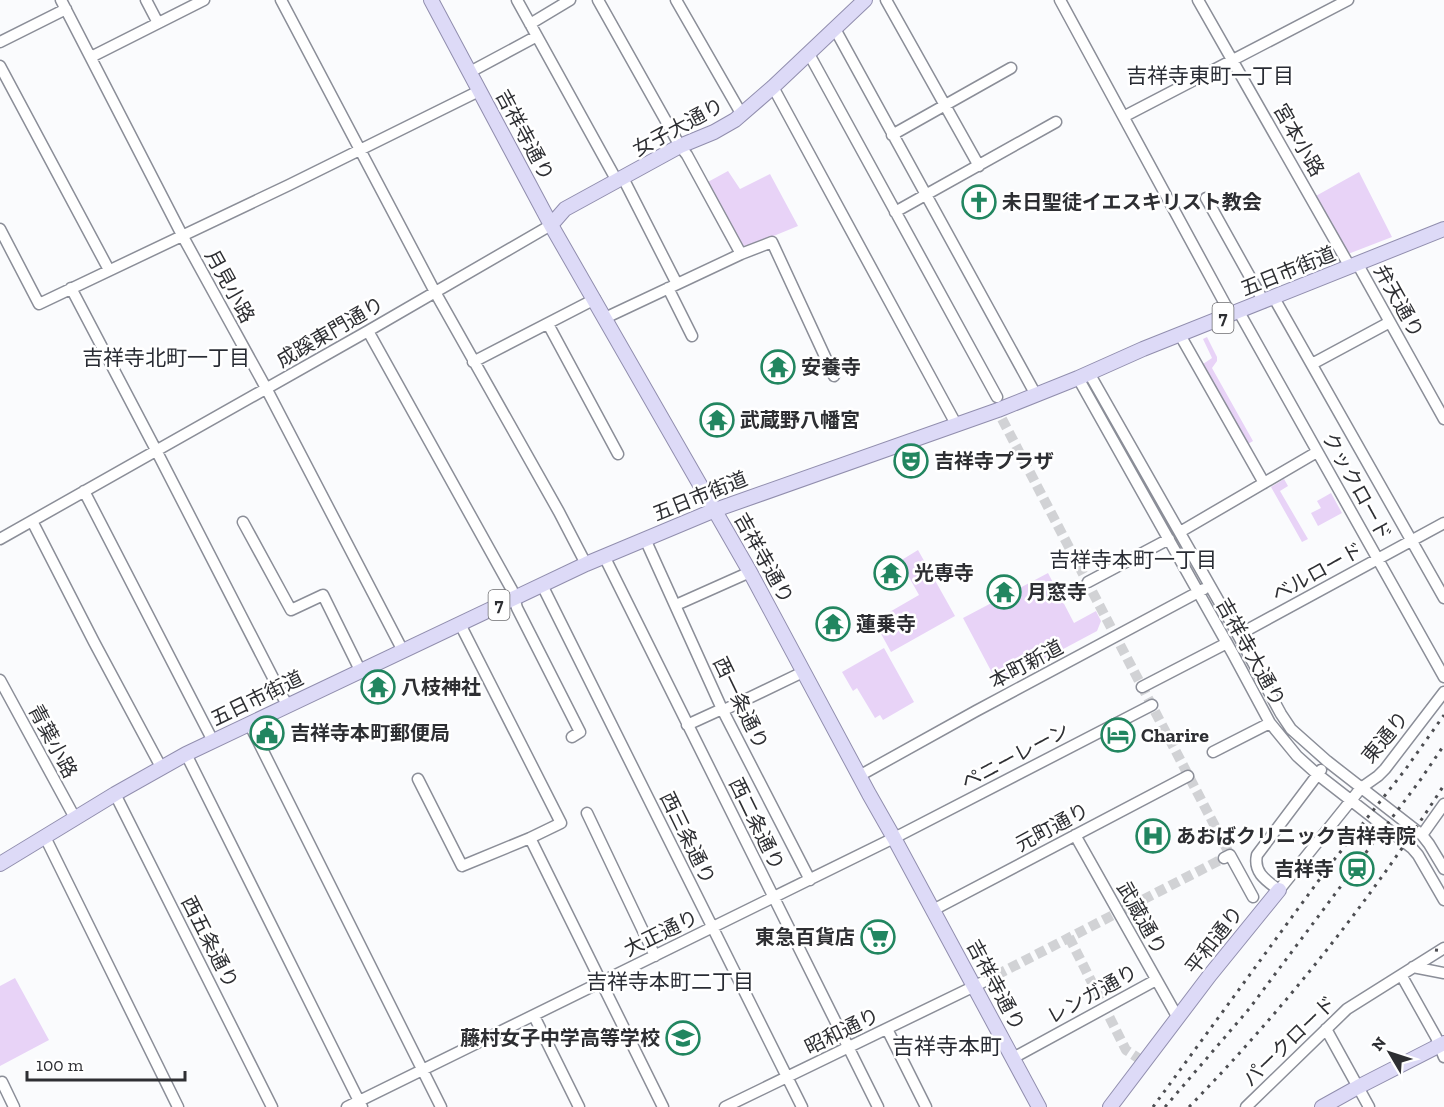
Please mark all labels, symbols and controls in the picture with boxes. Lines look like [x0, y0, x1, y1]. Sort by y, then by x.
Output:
district label: 吉祥寺東町一丁目 [1126, 63, 1294, 88]
street label: 吉祥寺通り [491, 85, 559, 185]
street label: 女子大通り [628, 93, 728, 161]
street label: 宮本小路 [1269, 99, 1329, 181]
church icon: 未日聖徒イエスキリスト教会 [961, 184, 997, 220]
place label: 未日聖徒イエスキリスト教会 [1002, 190, 1262, 214]
street label: 五日市街道 [1237, 241, 1339, 301]
street label: 月見小路 [200, 245, 260, 327]
street label: 弁天通り [1369, 260, 1429, 342]
street label: 成蹊東門通り [272, 292, 388, 372]
road number: 7 [1212, 303, 1234, 333]
district label: 吉祥寺北町一丁目 [82, 345, 250, 370]
temple icon: 安養寺 [760, 349, 796, 385]
place label: 安養寺 [801, 355, 861, 379]
temple icon: 武蔵野八幡宮 [699, 402, 735, 438]
place label: 武蔵野八幡宮 [740, 408, 860, 432]
street label: クックロード [1317, 428, 1397, 544]
theatre icon: 吉祥寺プラザ [893, 443, 929, 479]
place label: 吉祥寺プラザ [934, 449, 1054, 473]
street label: 五日市街道 [649, 466, 751, 526]
street label: 吉祥寺通り [729, 508, 799, 608]
street label: ベルロード [1267, 537, 1367, 607]
district label: 吉祥寺本町一丁目 [1049, 547, 1217, 572]
temple icon: 光専寺 [873, 555, 909, 591]
place label: 光専寺 [914, 561, 974, 585]
temple icon: 月窓寺 [986, 574, 1022, 610]
place label: 月窓寺 [1027, 580, 1087, 604]
road number: 7 [488, 590, 510, 620]
street label: 吉祥寺大通り [1211, 594, 1291, 710]
temple icon: 蓮乗寺 [815, 606, 851, 642]
place label: 蓮乗寺 [856, 612, 916, 636]
street label: 本町新道 [985, 635, 1067, 693]
street label: 西一条通り [708, 653, 774, 753]
street label: 五日市街道 [207, 665, 307, 731]
temple icon: 八枝神社 [360, 669, 396, 705]
place label: 八枝神社 [401, 675, 481, 699]
street label: 青葉小路 [24, 700, 82, 782]
street label: 東通り [1357, 706, 1413, 768]
public building icon: 吉祥寺本町郵便局 [249, 715, 285, 751]
street label: ペニーレーン [957, 717, 1073, 795]
hotel icon: Charire [1100, 717, 1136, 753]
place label: 吉祥寺本町郵便局 [290, 721, 450, 745]
place label: Charire [1141, 723, 1209, 747]
street label: 西二条通り [724, 774, 790, 874]
street label: 西三条通り [655, 788, 721, 888]
street label: 元町通り [1011, 798, 1093, 856]
hospital icon: あおばクリニック吉祥寺院 [1135, 818, 1171, 854]
place label: あおばクリニック吉祥寺院 [1176, 824, 1416, 848]
station icon: 吉祥寺 [1339, 851, 1375, 887]
place label: 吉祥寺 [1274, 857, 1334, 881]
street label: 武蔵通り [1112, 877, 1172, 959]
street label: 西五条通り [177, 892, 243, 992]
street label: 平和通り [1180, 901, 1248, 979]
street label: 大正通り [620, 905, 702, 961]
supermarket icon: 東急百貨店 [860, 919, 896, 955]
place label: 東急百貨店 [755, 925, 855, 949]
street label: 吉祥寺通り [962, 935, 1030, 1035]
street label: レンガ通り [1042, 959, 1142, 1029]
district label: 吉祥寺本町二丁目 [586, 969, 754, 994]
street label: パークロード [1238, 991, 1340, 1091]
street label: 昭和通り [801, 1003, 883, 1059]
school or university icon: 藤村女子中学高等学校 [665, 1020, 701, 1056]
north arrow [1360, 1023, 1420, 1083]
place label: 藤村女子中学高等学校 [460, 1026, 660, 1050]
district label: 吉祥寺本町 [892, 1033, 1002, 1060]
text: N [1368, 1033, 1390, 1055]
scale bar [27, 1044, 184, 1082]
text: 100 m [36, 1054, 84, 1076]

